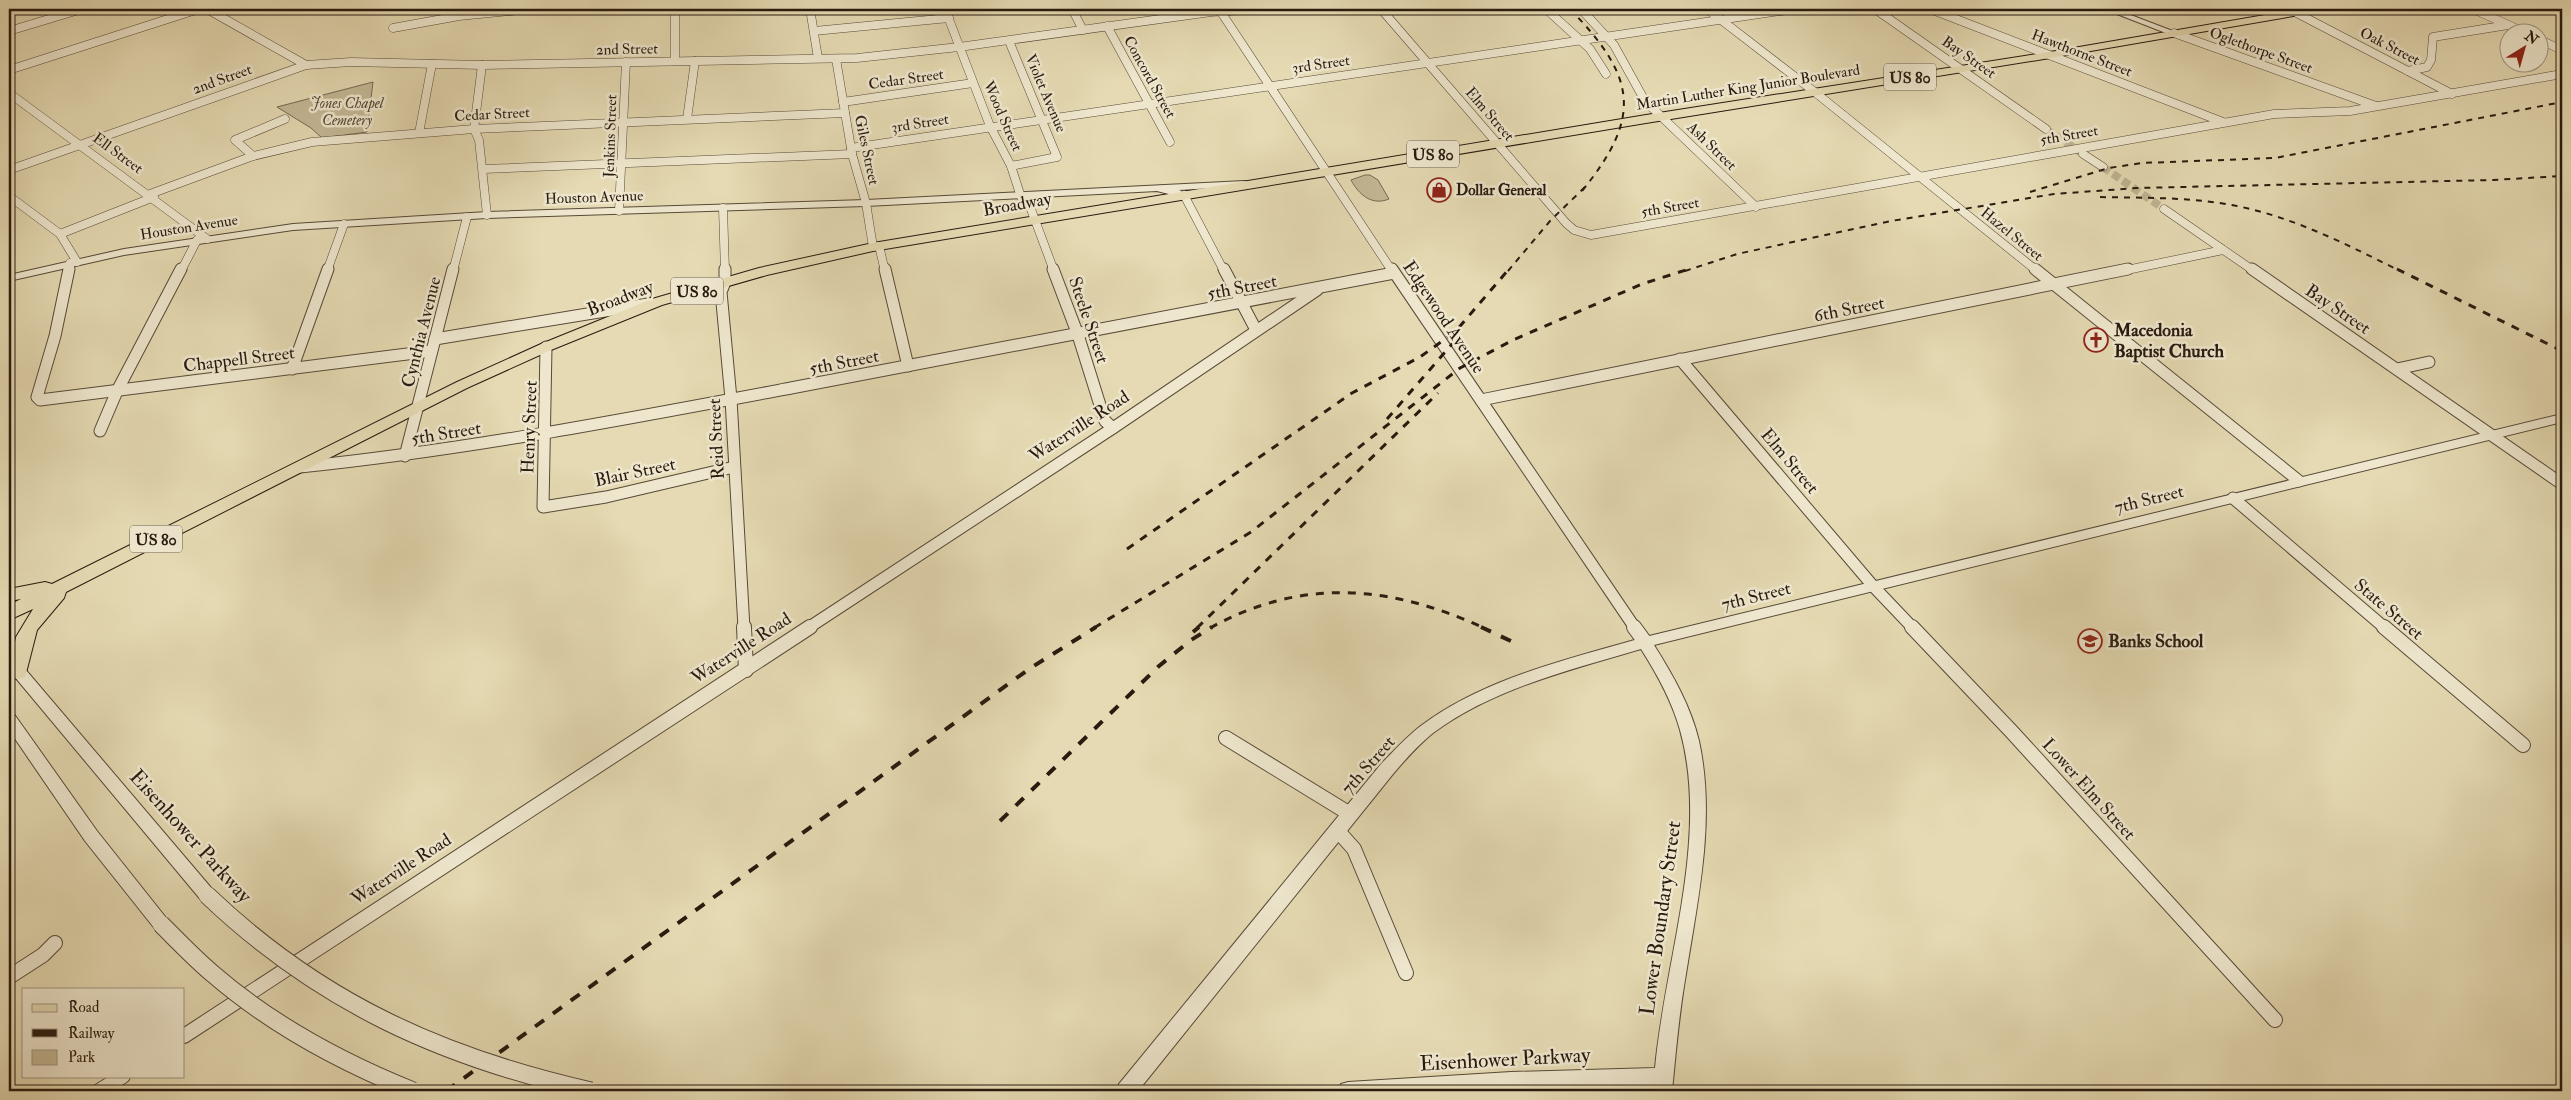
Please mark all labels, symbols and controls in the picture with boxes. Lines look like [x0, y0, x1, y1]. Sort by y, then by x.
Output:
north arrow [2498, 22, 2548, 72]
street label: Oglethorpe Street [2206, 23, 2315, 79]
street label: Oak Street [2357, 23, 2423, 70]
street label: Hawthorne Street [2029, 26, 2135, 81]
text: N [2521, 27, 2542, 49]
street label: Bay Street [1938, 32, 2000, 83]
street label: Concord Street [1119, 33, 1180, 122]
street label: 2nd Street [596, 39, 658, 60]
street label: Violet Avenue [1021, 51, 1071, 135]
street label: 3rd Street [1291, 51, 1351, 78]
street label: 2nd Street [190, 60, 255, 99]
street label: Martin Luther King Junior Boulevard [1635, 60, 1862, 116]
road number: US 80 [1884, 64, 1936, 90]
street label: Cedar Street [867, 65, 945, 94]
street label: Wood Street [978, 77, 1027, 154]
street label: Elm Street [1461, 83, 1518, 145]
park label: Jones Chapel Cemetery [311, 94, 385, 130]
street label: Jenkins Street [600, 94, 622, 179]
street label: Cedar Street [454, 103, 530, 126]
street label: 3rd Street [890, 110, 950, 137]
street label: Giles Street [850, 113, 883, 187]
street label: Ash Street [1682, 117, 1741, 175]
street label: 5th Street [2039, 121, 2100, 150]
street label: Ell Street [89, 129, 147, 178]
road number: US 80 [1407, 140, 1459, 168]
shop icon: Dollar General [1426, 177, 1452, 203]
place label: Dollar General [1456, 181, 1547, 200]
street label: Houston Avenue [544, 186, 644, 209]
street label: Broadway [981, 187, 1054, 222]
street label: 5th Street [1640, 193, 1701, 222]
street label: Hazel Street [1977, 203, 2047, 266]
street label: Houston Avenue [139, 210, 239, 245]
street label: Edgewood Avenue [1397, 256, 1490, 379]
street label: 5th Street [1205, 269, 1279, 305]
street label: Cynthia Avenue [397, 274, 446, 390]
street label: Steele Street [1063, 274, 1114, 367]
street label: Broadway [584, 275, 658, 322]
road number: US 80 [671, 278, 723, 304]
street label: Bay Street [2301, 279, 2375, 340]
street label: 6th Street [1812, 291, 1887, 328]
place label: Macedonia Baptist Church [2113, 319, 2224, 363]
church icon: Macedonia Baptist Church [2083, 327, 2109, 353]
street label: Chappell Street [182, 341, 296, 378]
street label: 5th Street [807, 344, 881, 380]
street label: Henry Street [516, 380, 543, 474]
street label: Waterville Road [1024, 385, 1134, 468]
street label: Reid Street [703, 398, 730, 480]
street label: 5th Street [410, 417, 483, 450]
street label: Elm Street [1756, 424, 1824, 499]
street label: Blair Street [592, 453, 678, 492]
street label: 7th Street [2112, 480, 2186, 519]
road number: US 80 [130, 526, 182, 552]
street label: State Street [2349, 574, 2428, 645]
street label: 7th Street [1719, 577, 1793, 616]
street label: Waterville Road [686, 607, 796, 690]
school or university icon: Banks School [2077, 628, 2103, 654]
place label: Banks School [2108, 630, 2204, 653]
street label: 7th Street [1337, 731, 1400, 800]
street label: Lower Elm Street [2037, 734, 2141, 845]
street label: Eisenhower Parkway [123, 764, 258, 909]
street label: Lower Boundary Street [1634, 819, 1688, 1017]
street label: Waterville Road [346, 828, 456, 911]
legend [22, 988, 185, 1078]
text: Road [68, 998, 100, 1017]
text: Railway [68, 1024, 115, 1043]
street label: Eisenhower Parkway [1419, 1042, 1592, 1077]
text: Park [68, 1048, 95, 1067]

